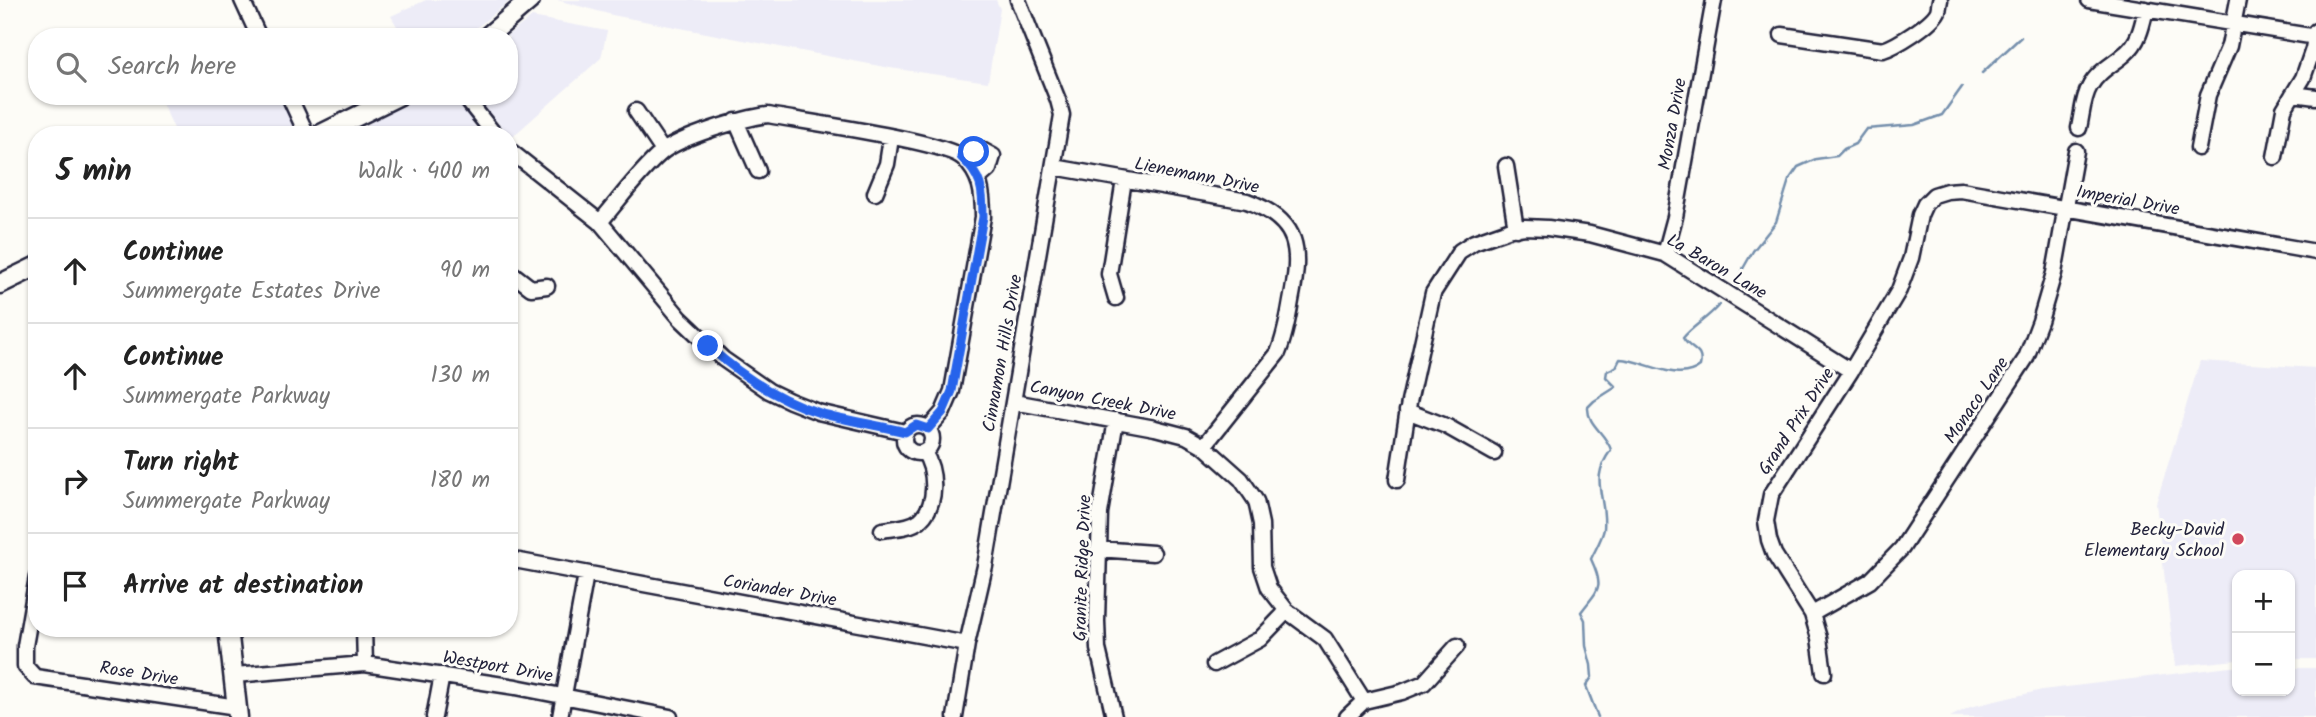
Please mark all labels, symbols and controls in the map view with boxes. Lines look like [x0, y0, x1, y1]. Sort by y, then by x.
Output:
search box [28, 28, 518, 105]
text: Search here [108, 46, 236, 88]
icon: search [52, 48, 90, 86]
street label: Monza Drive [1651, 76, 1696, 173]
route start [958, 136, 989, 167]
text: 5 min [56, 148, 132, 196]
street label: Lienemann Drive [1132, 150, 1262, 203]
text: Walk · 400 m [358, 154, 490, 190]
street label: Imperial Drive [2074, 178, 2182, 225]
street label: La Baron Lane [1660, 227, 1772, 308]
text: Continue [123, 232, 224, 274]
icon: ahead [56, 252, 94, 290]
text: 90 m [440, 253, 490, 289]
street label: Cinnamon Hills Drive [975, 272, 1032, 434]
text: Summergate Estates Drive [123, 274, 380, 310]
route end [692, 330, 723, 361]
text: Continue [123, 337, 224, 379]
street label: Monaco Lane [1937, 351, 2017, 450]
icon: ahead [56, 357, 94, 395]
text: 130 m [431, 358, 490, 394]
street label: Grand Prix Drive [1751, 362, 1843, 482]
street label: Canyon Creek Drive [1027, 373, 1178, 430]
text: Summergate Parkway [123, 379, 330, 415]
text: Turn right [123, 442, 239, 484]
icon: right [56, 462, 94, 500]
text: 180 m [430, 463, 490, 499]
text: Summergate Parkway [123, 484, 330, 520]
street label: Granite Ridge Drive [1066, 494, 1101, 642]
place label: Becky-David Elementary School [2084, 516, 2225, 566]
marker: Becky-David Elementary School [2230, 531, 2246, 547]
text: Arrive at destination [123, 565, 363, 607]
icon: arrive [56, 567, 94, 605]
street label: Coriander Drive [721, 567, 839, 616]
map controls [2232, 570, 2295, 696]
button: + [2232, 570, 2295, 633]
button: − [2232, 633, 2295, 696]
street label: Westport Drive [440, 644, 555, 691]
street label: Rose Drive [97, 654, 180, 695]

